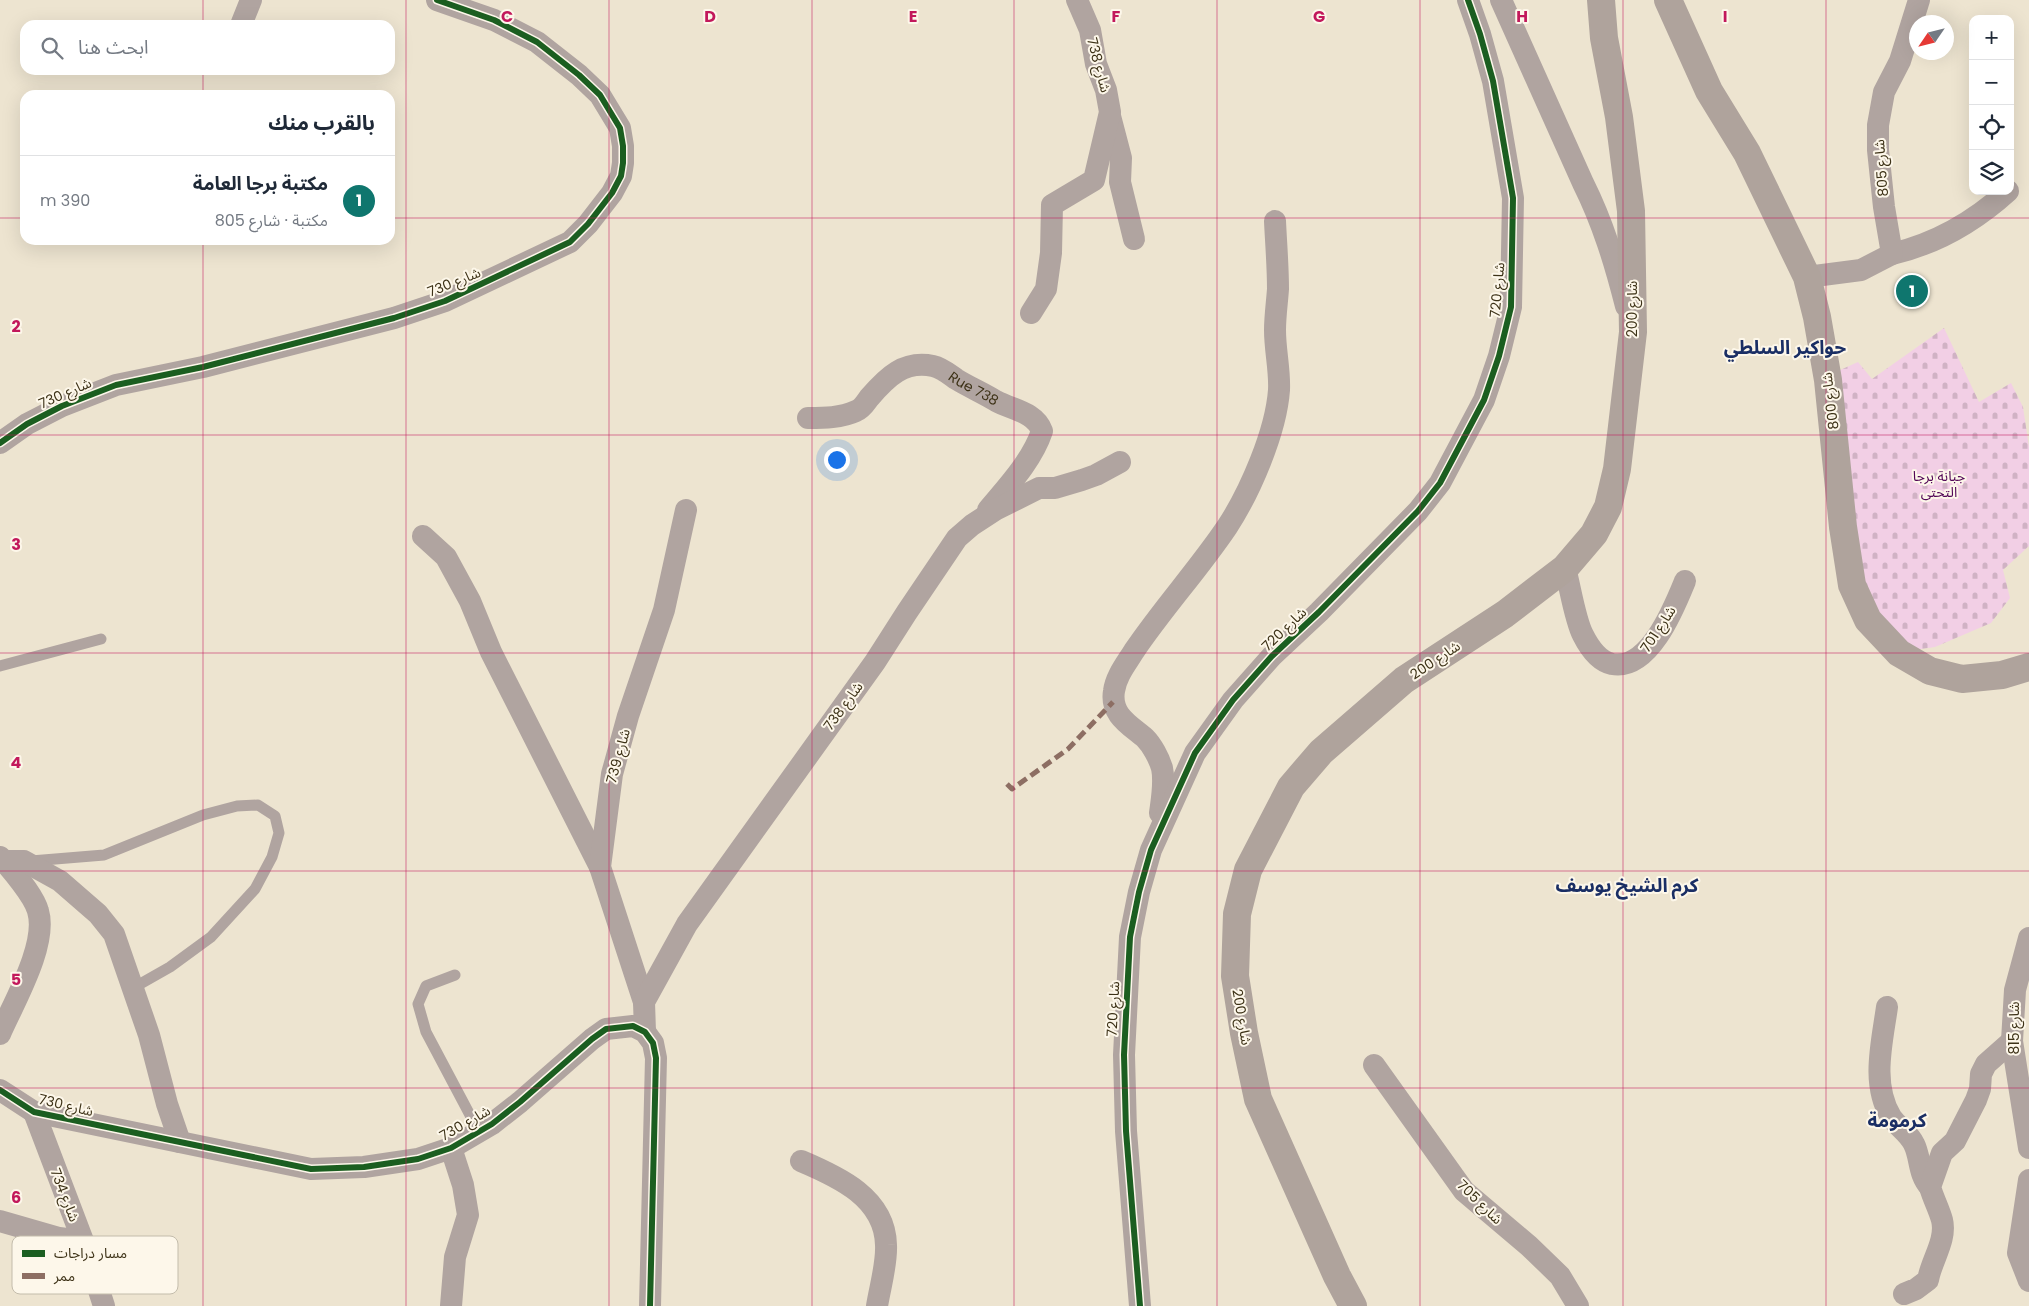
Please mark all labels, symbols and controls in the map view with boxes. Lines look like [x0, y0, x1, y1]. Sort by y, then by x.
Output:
text: C [501, 5, 513, 28]
text: D [704, 5, 716, 28]
text: E [909, 5, 917, 28]
text: F [1112, 5, 1121, 28]
text: G [1313, 5, 1325, 28]
text: H [1516, 5, 1528, 28]
text: I [1723, 5, 1727, 28]
north arrow [1909, 15, 1954, 60]
map controls [1969, 15, 2014, 195]
button: + [1969, 15, 2014, 60]
search box [20, 20, 395, 75]
icon: search [38, 34, 66, 62]
text: ابحث هنا [78, 34, 149, 61]
street label: شارع 738 [1081, 35, 1116, 95]
button: − [1969, 60, 2014, 105]
button: locate [1969, 105, 2014, 150]
text: بالقرب منك [268, 108, 375, 137]
street label: شارع 805 [1869, 139, 1894, 197]
button: layers [1969, 150, 2014, 195]
text: مكتبة برجا العامة [193, 170, 328, 197]
text: 390 m [40, 189, 90, 212]
text: 1 [356, 189, 362, 212]
text: مكتبة · شارع 805 [215, 209, 328, 232]
street label: شارع 720 [1485, 261, 1510, 319]
street label: شارع 730 [424, 262, 484, 303]
pin: 1 [1896, 272, 1928, 310]
street label: شارع 200 [1622, 281, 1643, 337]
text: 2 [11, 315, 21, 338]
district label: حواكير السلطي [1724, 334, 1846, 362]
street label: Rue 738 [944, 367, 1003, 411]
street label: شارع 800 [1817, 371, 1844, 431]
street label: شارع 730 [35, 373, 95, 414]
your location [824, 447, 850, 473]
park label: جبانة برجا التحتى [1913, 466, 1965, 502]
text: 3 [11, 533, 21, 556]
street label: شارع 701 [1635, 602, 1681, 657]
street label: شارع 720 [1257, 603, 1312, 656]
street label: شارع 200 [1406, 636, 1465, 685]
street label: شارع 738 [819, 678, 868, 735]
street label: شارع 739 [601, 726, 636, 786]
text: 4 [11, 751, 22, 774]
district label: كرم الشيخ يوسف [1556, 872, 1699, 900]
text: 5 [11, 968, 21, 991]
street label: شارع 720 [1102, 981, 1125, 1037]
street label: شارع 200 [1226, 987, 1257, 1047]
street label: شارع 815 [2004, 1001, 2025, 1055]
street label: شارع 730 [36, 1089, 95, 1122]
street label: شارع 730 [436, 1100, 495, 1146]
district label: كرمومة [1867, 1107, 1927, 1134]
street label: شارع 734 [45, 1165, 84, 1225]
street label: شارع 705 [1452, 1175, 1507, 1229]
text: 6 [11, 1186, 21, 1209]
legend [12, 1236, 178, 1294]
text: مسار دراجات [54, 1243, 127, 1263]
text: ممر [53, 1266, 75, 1286]

